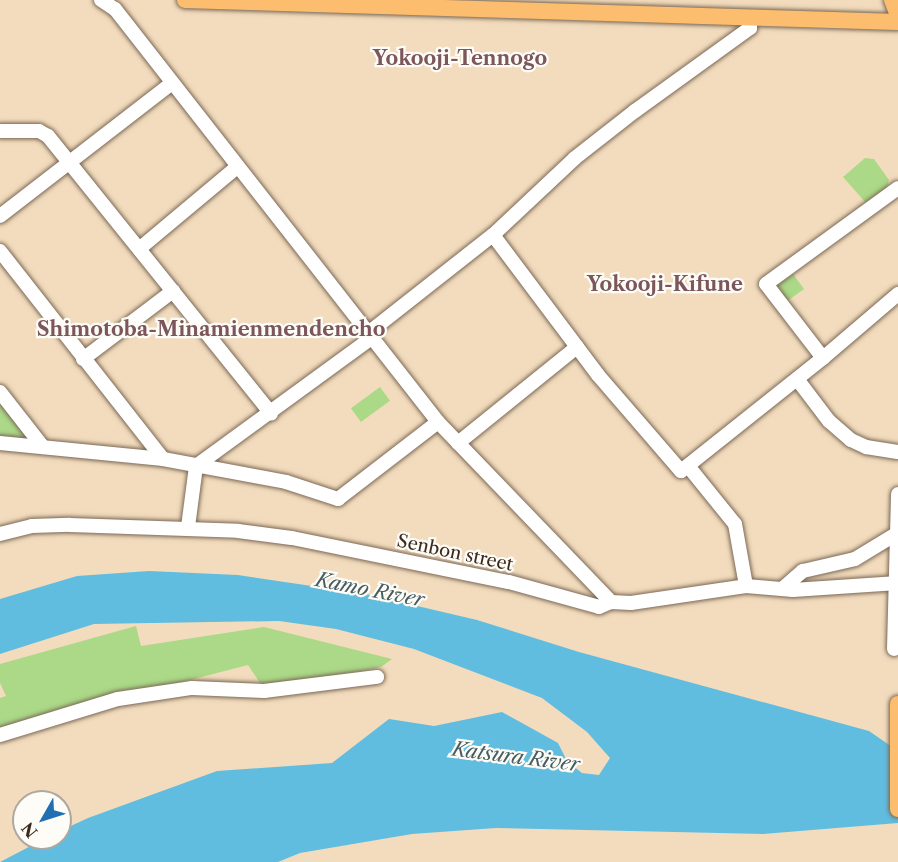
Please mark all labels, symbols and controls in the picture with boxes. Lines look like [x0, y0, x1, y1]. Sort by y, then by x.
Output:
district label: Yokooji-Tennogo [373, 46, 547, 70]
district label: Yokooji-Kifune [587, 272, 743, 296]
district label: Shimotoba-Minamienmendencho [37, 317, 385, 341]
street label: Senbon street [395, 530, 515, 576]
water label: Kamo River [314, 568, 426, 612]
water label: Katsura River [451, 737, 581, 777]
north arrow [12, 790, 72, 850]
text: N [17, 818, 42, 842]

